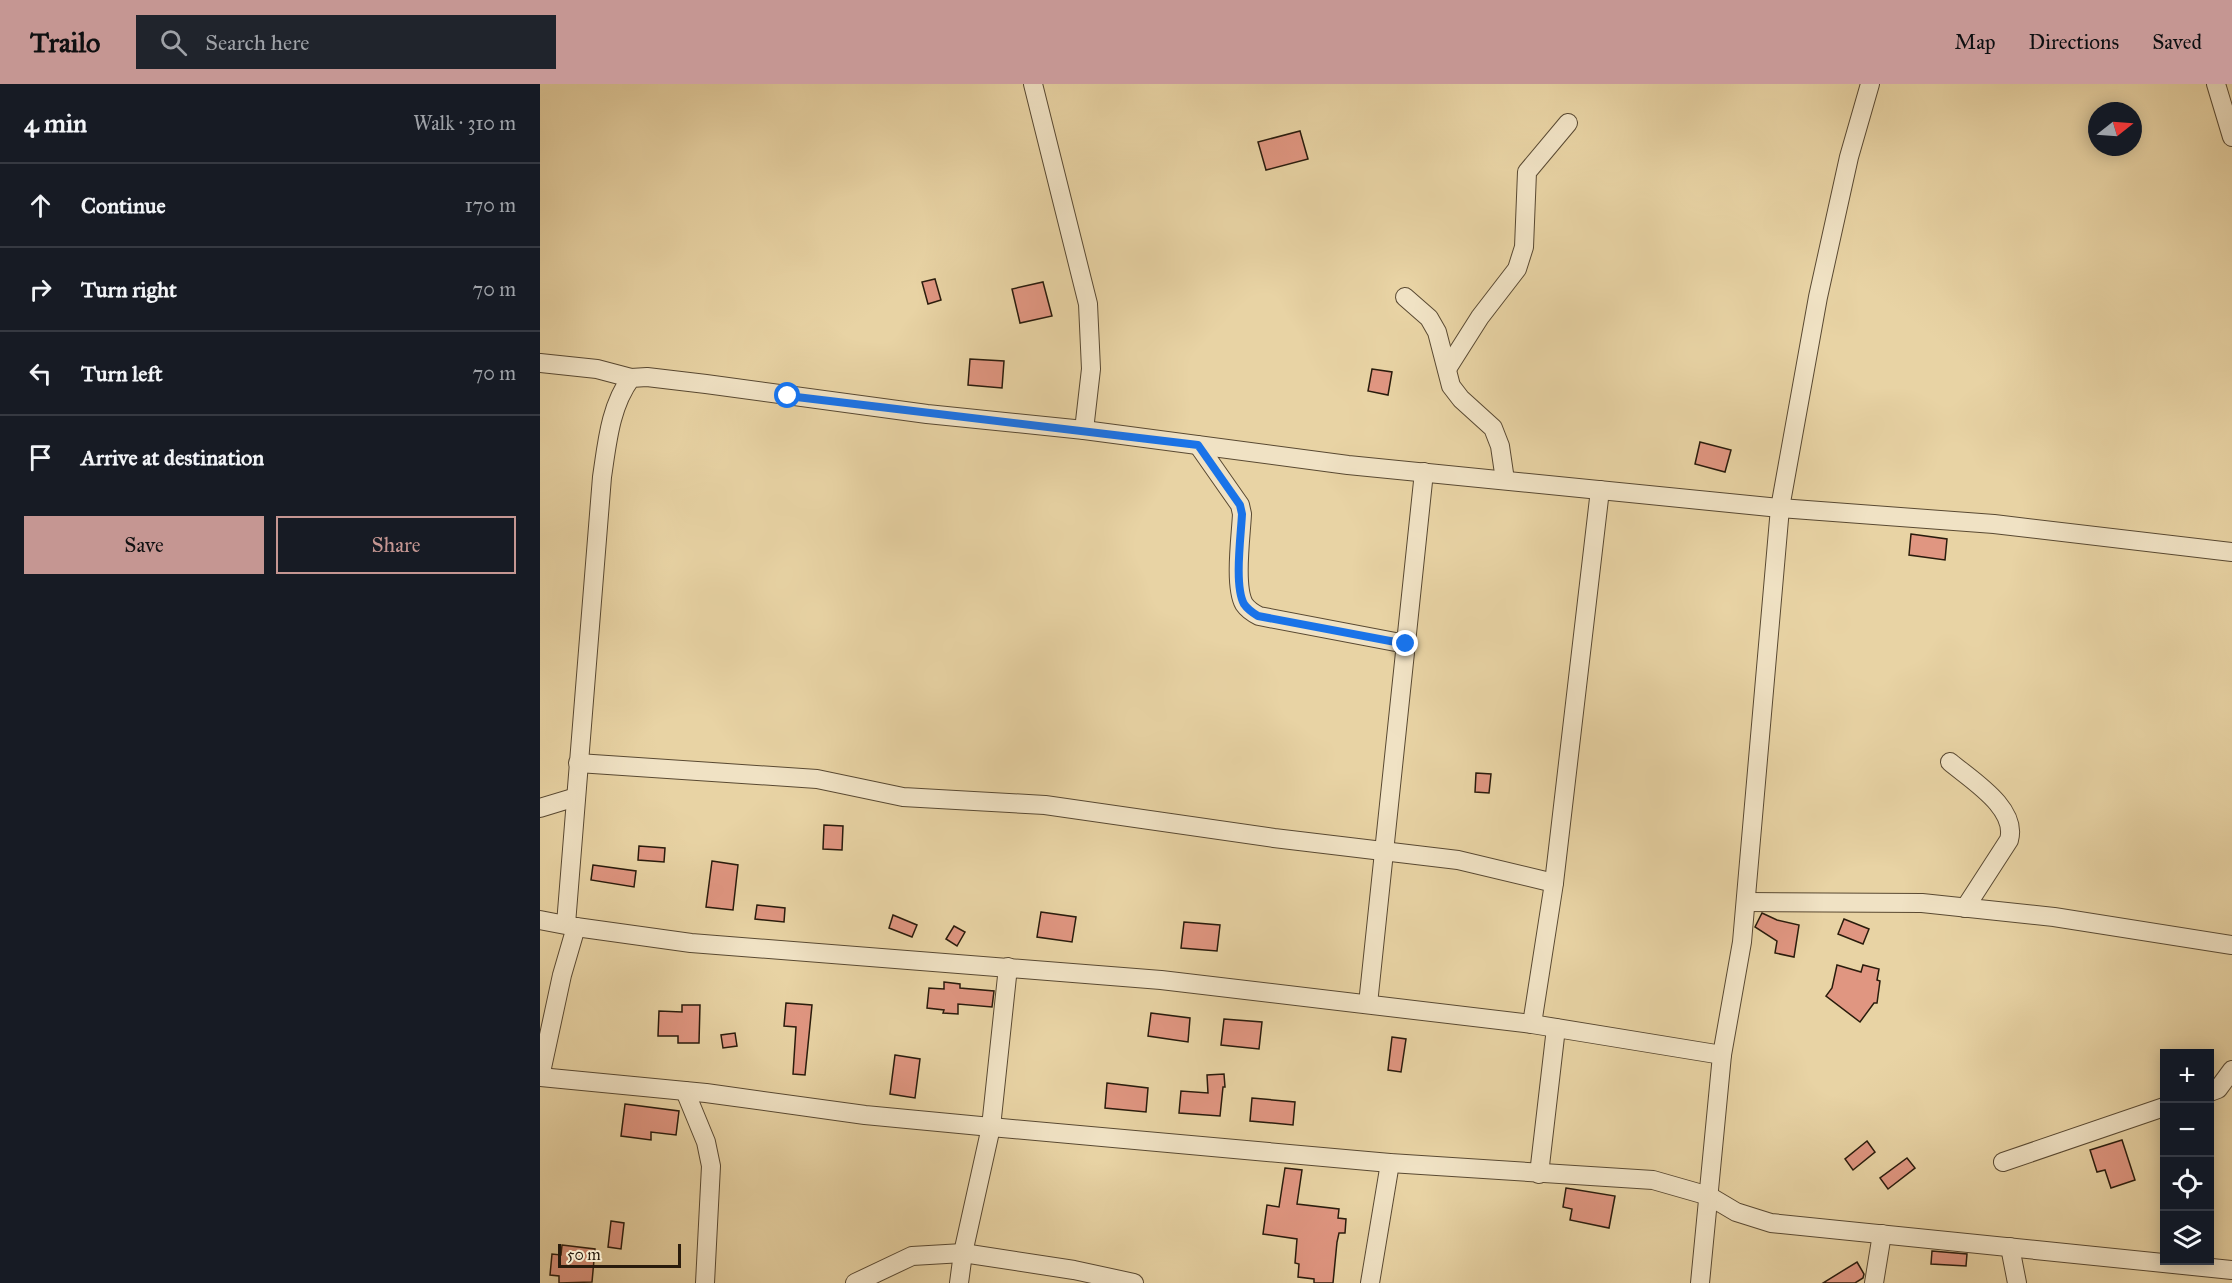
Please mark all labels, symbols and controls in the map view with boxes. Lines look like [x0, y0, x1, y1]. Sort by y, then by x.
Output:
search box [136, 15, 556, 69]
text: Trailo [30, 25, 100, 60]
icon: search [157, 26, 190, 59]
text: Search here [205, 29, 309, 56]
text: Map [1955, 29, 1996, 55]
text: Directions [2029, 29, 2119, 55]
text: Saved [2152, 29, 2202, 55]
north arrow [2088, 102, 2142, 156]
text: 4 min [24, 107, 87, 139]
text: Walk · 310 m [413, 111, 516, 135]
icon: ahead [24, 189, 57, 222]
text: Continue [81, 192, 166, 219]
text: 170 m [465, 193, 516, 217]
icon: right [24, 273, 57, 306]
text: Turn right [81, 276, 177, 303]
text: 70 m [473, 277, 516, 301]
icon: left [24, 357, 57, 390]
text: Turn left [81, 360, 163, 387]
text: 70 m [473, 361, 516, 385]
route start [774, 382, 800, 408]
icon: arrive [24, 441, 57, 474]
text: Arrive at destination [81, 444, 264, 471]
button: Save [24, 516, 264, 574]
button: Share [276, 516, 516, 574]
route end [1392, 630, 1418, 656]
map controls [2160, 1049, 2214, 1265]
button: + [2160, 1049, 2214, 1103]
button: − [2160, 1103, 2214, 1157]
button: locate [2160, 1157, 2214, 1211]
button: layers [2160, 1211, 2214, 1265]
scale bar [558, 1241, 681, 1268]
text: 50 m [567, 1245, 601, 1264]

